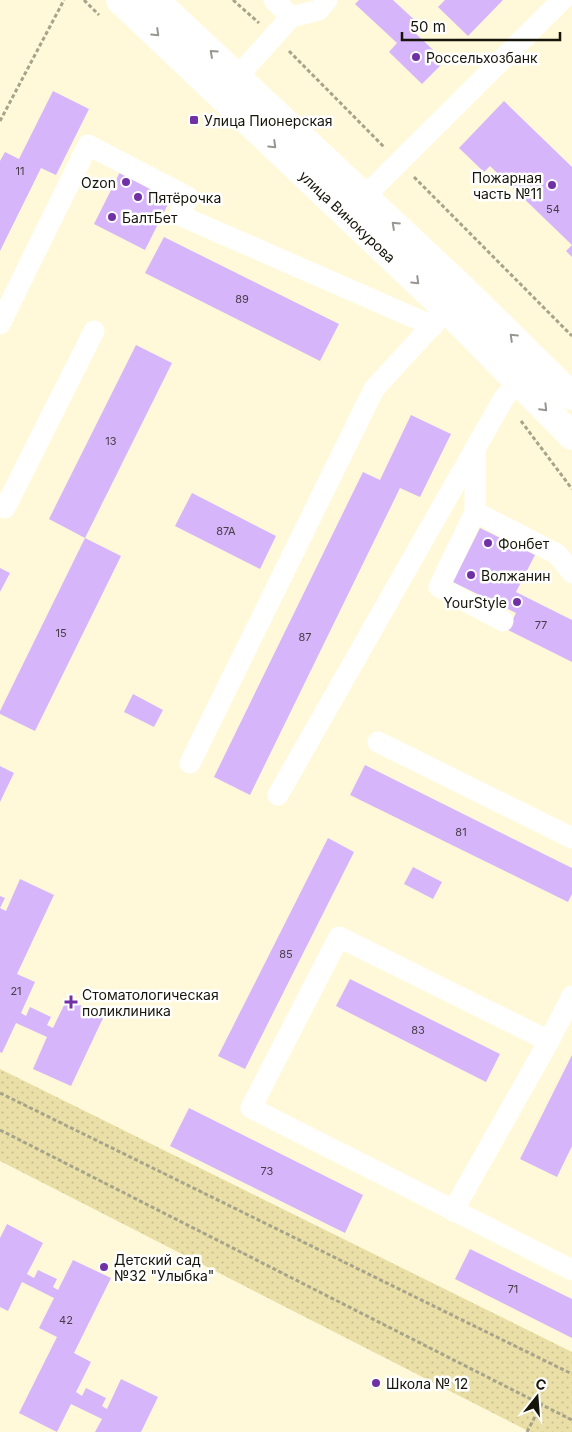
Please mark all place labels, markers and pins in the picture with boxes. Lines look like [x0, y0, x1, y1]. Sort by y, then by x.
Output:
place label: Россельхозбанк [426, 49, 538, 66]
marker: Россельхозбанк [410, 51, 422, 63]
place label: Улица Пионерская [204, 112, 333, 129]
marker: Улица Пионерская [188, 114, 200, 126]
place label: Пожарная часть №11 [472, 169, 542, 202]
place label: Ozon [81, 174, 116, 191]
marker: Ozon [120, 176, 132, 188]
marker: Пожарная часть №11 [546, 179, 558, 191]
place label: Пятёрочка [148, 189, 221, 206]
marker: Пятёрочка [132, 191, 144, 203]
place label: БалтБет [122, 209, 178, 226]
marker: БалтБет [106, 211, 118, 223]
place label: Фонбет [498, 535, 550, 552]
marker: Фонбет [482, 537, 494, 549]
place label: Волжанин [481, 567, 551, 584]
marker: Волжанин [465, 569, 477, 581]
place label: YourStyle [443, 594, 507, 611]
marker: YourStyle [511, 596, 523, 608]
place label: Cтоматологическая поликлиника [82, 986, 219, 1019]
marker: Cтоматологическая поликлиника [64, 995, 78, 1009]
place label: Детский сад №32 "Улыбка" [114, 1251, 214, 1284]
marker: Детский сад №32 "Улыбка" [98, 1261, 110, 1273]
place label: Школа № 12 [386, 1375, 468, 1392]
marker: Школа № 12 [370, 1377, 382, 1389]

